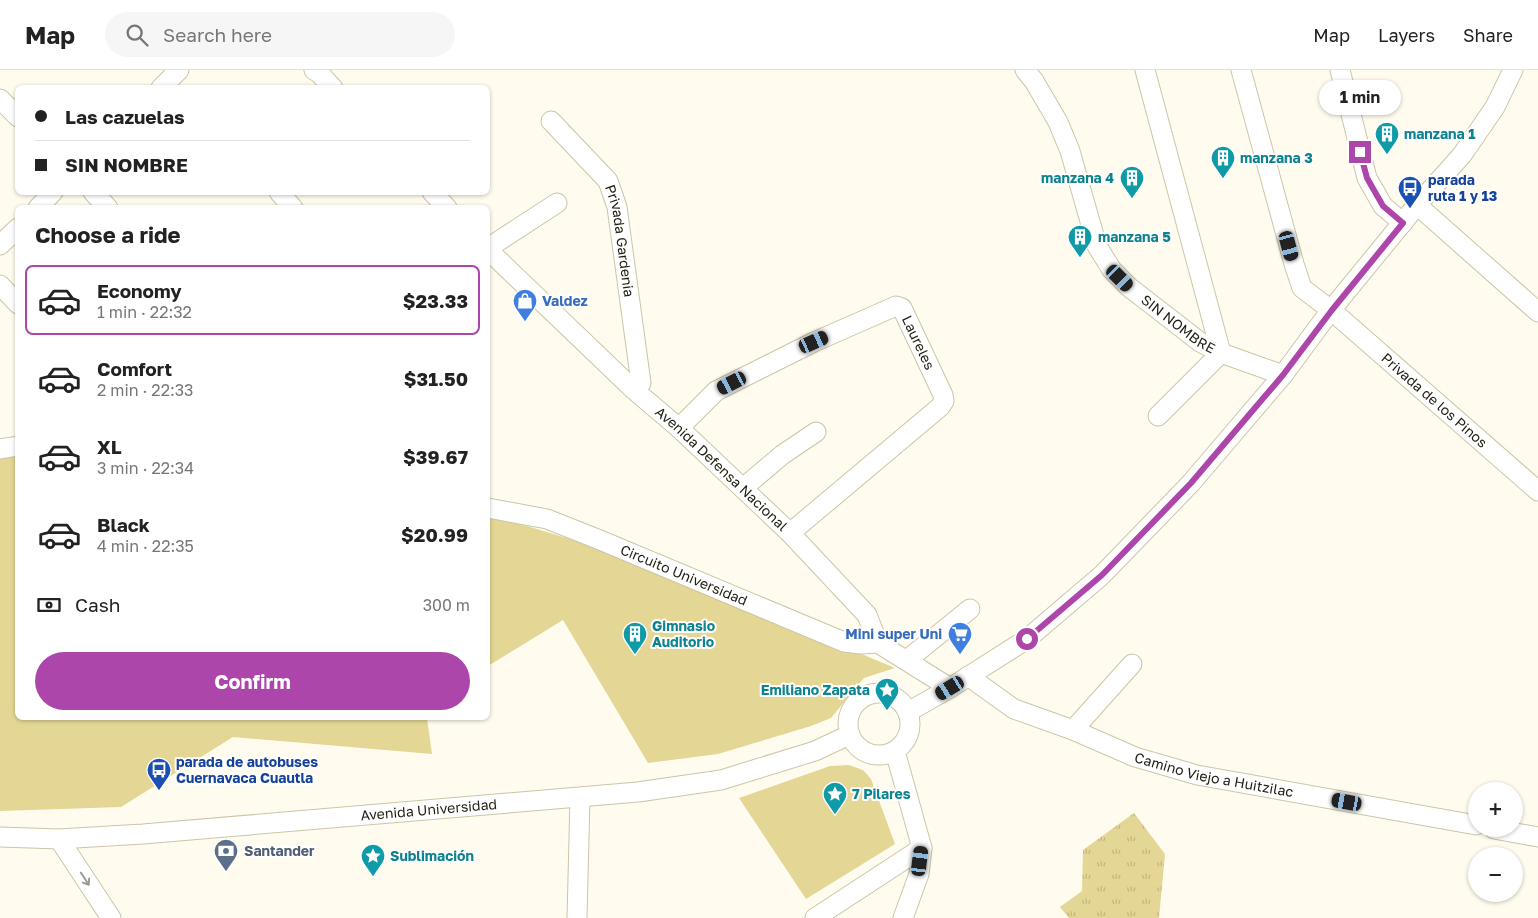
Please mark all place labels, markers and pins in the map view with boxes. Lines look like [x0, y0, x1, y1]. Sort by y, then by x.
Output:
building icon: manzana 1 [1374, 121, 1400, 155]
place label: manzana 1 [1404, 125, 1475, 142]
building icon: manzana 3 [1210, 145, 1236, 179]
place label: manzana 3 [1240, 149, 1313, 166]
building icon: manzana 4 [1119, 165, 1145, 199]
place label: manzana 4 [1041, 169, 1114, 186]
place label: parada ruta 1 y 13 [1428, 171, 1497, 204]
bus stop icon: parada ruta 1 y 13 [1397, 175, 1423, 209]
building icon: manzana 5 [1067, 224, 1093, 258]
place label: manzana 5 [1098, 228, 1171, 245]
shop icon: Valdez [512, 288, 538, 322]
place label: Valdez [542, 292, 588, 309]
place label: Gimnasio Auditorio [652, 617, 715, 650]
building icon: Gimnasio Auditorio [622, 621, 648, 655]
supermarket icon: Mini super Uni [947, 621, 973, 655]
place label: Mini super Uni [845, 625, 942, 642]
place icon: Emiliano Zapata [874, 677, 900, 711]
place label: Emiliano Zapata [761, 681, 870, 698]
place label: parada de autobuses Cuernavaca Cuautla [176, 753, 318, 786]
bus stop icon: parada de autobuses Cuernavaca Cuautla [146, 757, 172, 791]
place icon: 7 Pilares [822, 781, 848, 815]
place label: 7 Pilares [852, 785, 911, 802]
bank icon: Santander [213, 838, 239, 872]
place label: Santander [244, 842, 315, 859]
place icon: Sublimación [360, 843, 386, 877]
place label: Sublimación [390, 847, 474, 864]

